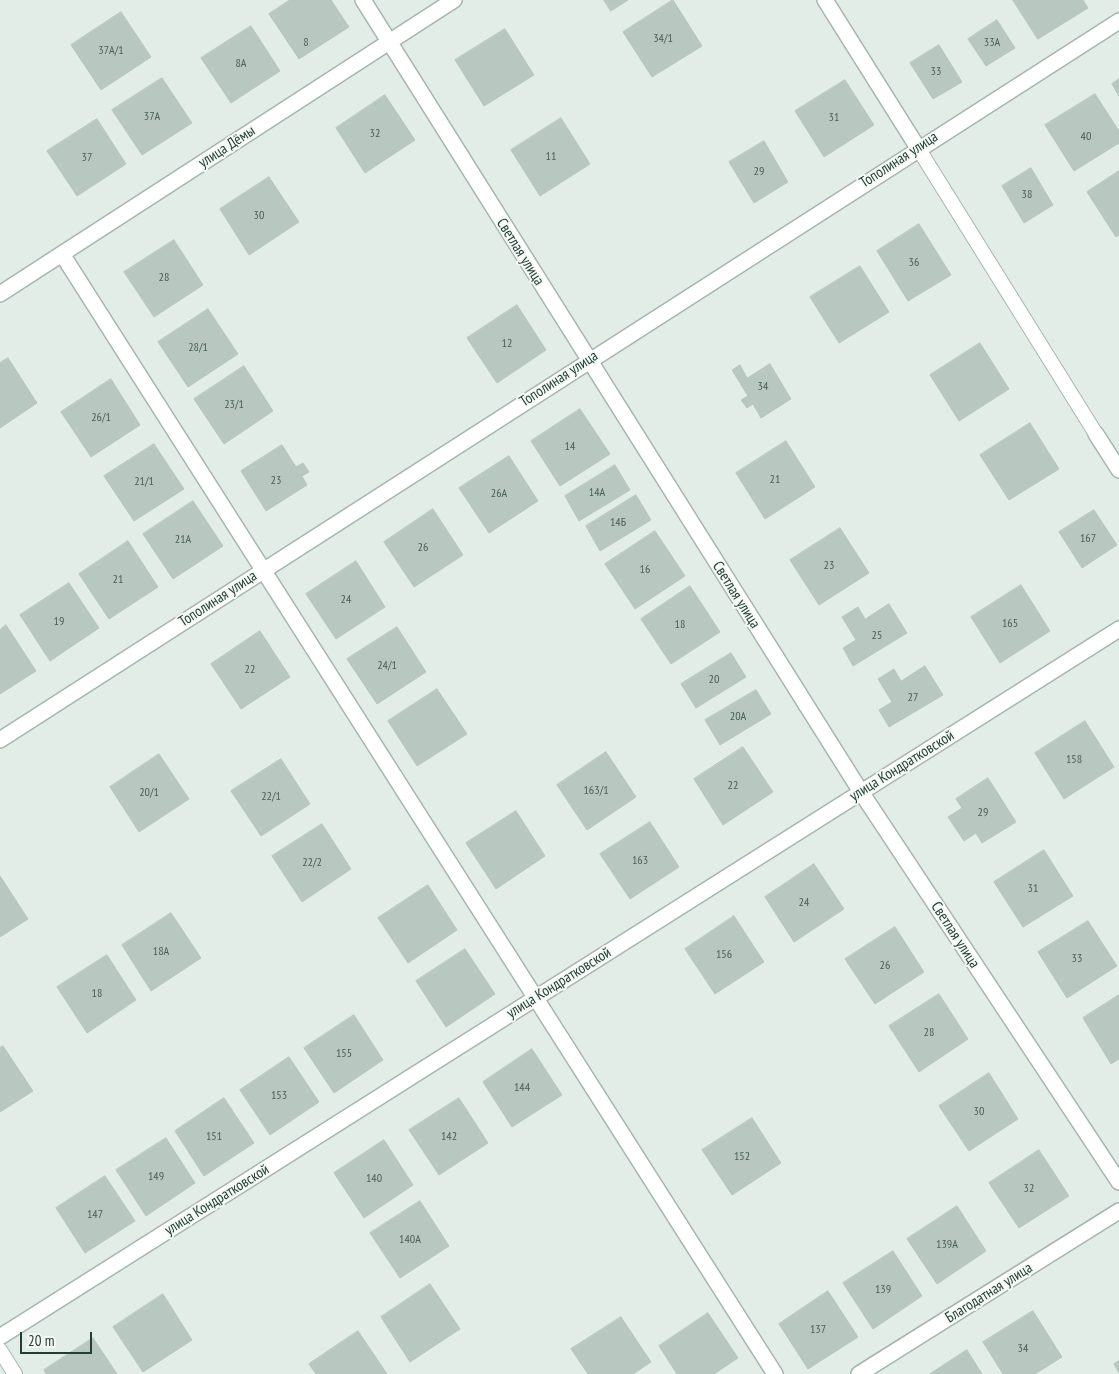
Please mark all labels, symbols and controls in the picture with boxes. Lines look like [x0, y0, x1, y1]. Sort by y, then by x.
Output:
house number: 34/1 [653, 32, 673, 46]
house number: 8 [303, 36, 309, 50]
house number: 33А [984, 36, 1000, 50]
house number: 37А/1 [98, 44, 124, 58]
house number: 8А [235, 57, 247, 71]
house number: 33 [931, 65, 941, 79]
house number: 37А [144, 110, 160, 124]
house number: 31 [829, 111, 839, 125]
street label: улица Дёмы [195, 122, 259, 172]
house number: 32 [370, 127, 380, 141]
street label: Тополиная улица [857, 128, 941, 192]
house number: 40 [1081, 130, 1091, 144]
house number: 11 [546, 150, 556, 164]
house number: 37 [82, 151, 92, 165]
house number: 29 [754, 165, 764, 179]
house number: 38 [1022, 188, 1032, 202]
house number: 30 [254, 209, 264, 223]
street label: Светлая улица [492, 215, 548, 289]
house number: 36 [909, 256, 919, 270]
house number: 28 [159, 271, 169, 285]
house number: 12 [502, 337, 512, 351]
house number: 28/1 [188, 341, 208, 355]
street label: Тополиная улица [517, 347, 601, 411]
house number: 34 [758, 380, 768, 394]
house number: 23/1 [224, 398, 244, 412]
house number: 26/1 [91, 411, 111, 425]
house number: 14 [565, 440, 575, 454]
house number: 21 [770, 473, 780, 487]
house number: 23 [271, 474, 281, 488]
house number: 21/1 [134, 475, 154, 489]
house number: 14А [589, 486, 605, 500]
house number: 26А [491, 487, 507, 501]
house number: 14Б [610, 516, 626, 530]
house number: 167 [1080, 532, 1096, 546]
house number: 21А [175, 533, 191, 547]
house number: 26 [418, 541, 428, 555]
street label: Светлая улица [708, 558, 764, 632]
house number: 23 [824, 559, 834, 573]
house number: 16 [640, 563, 650, 577]
street label: Тополиная улица [176, 567, 260, 631]
house number: 21 [113, 573, 123, 587]
house number: 24 [341, 593, 351, 607]
house number: 19 [54, 615, 64, 629]
house number: 165 [1002, 617, 1018, 631]
house number: 18 [675, 618, 685, 632]
house number: 25 [872, 629, 882, 643]
house number: 24/1 [377, 659, 397, 673]
house number: 22 [245, 663, 255, 677]
house number: 20 [709, 673, 719, 687]
house number: 27 [908, 691, 918, 705]
house number: 20А [730, 710, 746, 724]
street label: улица Кондратковской [846, 727, 958, 805]
house number: 158 [1066, 753, 1082, 767]
house number: 22 [728, 779, 738, 793]
house number: 163/1 [583, 784, 609, 798]
house number: 20/1 [139, 786, 159, 800]
house number: 22/1 [261, 790, 281, 804]
house number: 29 [978, 806, 988, 820]
house number: 163 [632, 854, 648, 868]
house number: 22/2 [302, 856, 322, 870]
house number: 31 [1028, 882, 1038, 896]
house number: 24 [799, 896, 809, 910]
street label: Светлая улица [927, 898, 983, 972]
street label: улица Кондратковской [503, 944, 615, 1022]
house number: 18А [153, 945, 169, 959]
house number: 156 [716, 948, 732, 962]
house number: 33 [1072, 952, 1082, 966]
house number: 26 [880, 959, 890, 973]
house number: 18 [92, 987, 102, 1001]
house number: 28 [924, 1026, 934, 1040]
house number: 155 [336, 1047, 352, 1061]
house number: 144 [514, 1081, 530, 1095]
house number: 153 [271, 1089, 287, 1103]
house number: 30 [974, 1105, 984, 1119]
house number: 151 [206, 1130, 222, 1144]
house number: 142 [441, 1130, 457, 1144]
house number: 152 [734, 1150, 750, 1164]
street label: улица Кондратковской [161, 1161, 273, 1239]
house number: 149 [148, 1170, 164, 1184]
house number: 140 [366, 1172, 382, 1186]
house number: 32 [1024, 1182, 1034, 1196]
house number: 147 [87, 1208, 103, 1222]
house number: 140А [399, 1233, 421, 1247]
house number: 139А [936, 1238, 958, 1252]
street label: Благодатная улица [942, 1259, 1036, 1327]
house number: 139 [875, 1283, 891, 1297]
scale bar [22, 1322, 95, 1354]
house number: 137 [810, 1323, 826, 1337]
text: 20 m [28, 1331, 54, 1350]
house number: 34 [1018, 1342, 1028, 1356]

